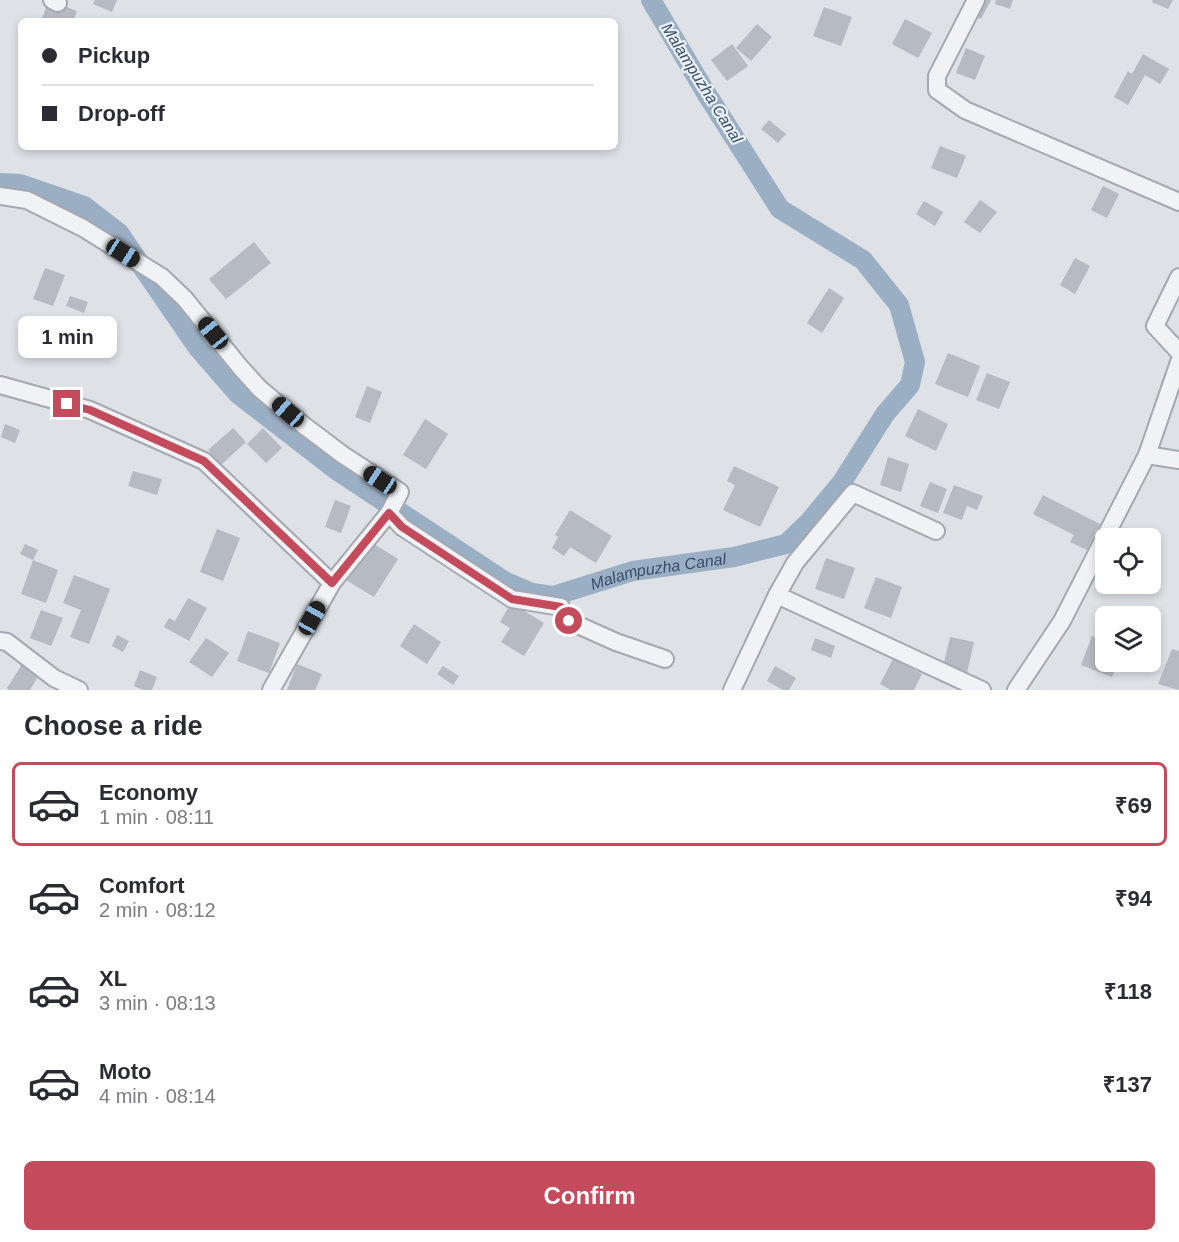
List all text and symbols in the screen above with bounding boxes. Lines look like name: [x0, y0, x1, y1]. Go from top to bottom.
water label: Malampuzha Canal: [658, 20, 746, 146]
text: Pickup: [78, 43, 150, 68]
text: Drop-off: [78, 101, 165, 126]
car: [103, 236, 143, 270]
car: [195, 313, 231, 353]
callout: 1 min: [17, 317, 116, 359]
text: 1 min: [41, 326, 94, 348]
route end: [53, 390, 80, 417]
car: [269, 393, 307, 431]
car: [360, 463, 400, 497]
map controls: [1095, 528, 1161, 672]
button: locate: [1095, 528, 1161, 594]
water label: Malampuzha Canal: [588, 550, 727, 592]
car: [295, 598, 329, 638]
button: layers: [1095, 606, 1161, 672]
route start: [555, 607, 582, 634]
text: Choose a ride: [24, 711, 203, 741]
icon: car: [27, 777, 81, 831]
text: Economy: [99, 780, 198, 805]
text: ₹69: [1115, 793, 1152, 818]
text: 1 min · 08:11: [99, 806, 214, 828]
icon: car: [27, 870, 81, 924]
text: Comfort: [99, 873, 185, 898]
text: ₹94: [1115, 886, 1152, 911]
text: 2 min · 08:12: [99, 899, 216, 921]
icon: car: [27, 963, 81, 1017]
text: XL: [99, 966, 127, 991]
text: ₹118: [1104, 979, 1152, 1004]
text: 3 min · 08:13: [99, 992, 216, 1014]
icon: car: [27, 1056, 81, 1110]
text: Moto: [99, 1059, 152, 1084]
text: ₹137: [1103, 1072, 1152, 1097]
text: 4 min · 08:14: [99, 1085, 216, 1107]
button: Confirm: [24, 1161, 1155, 1230]

